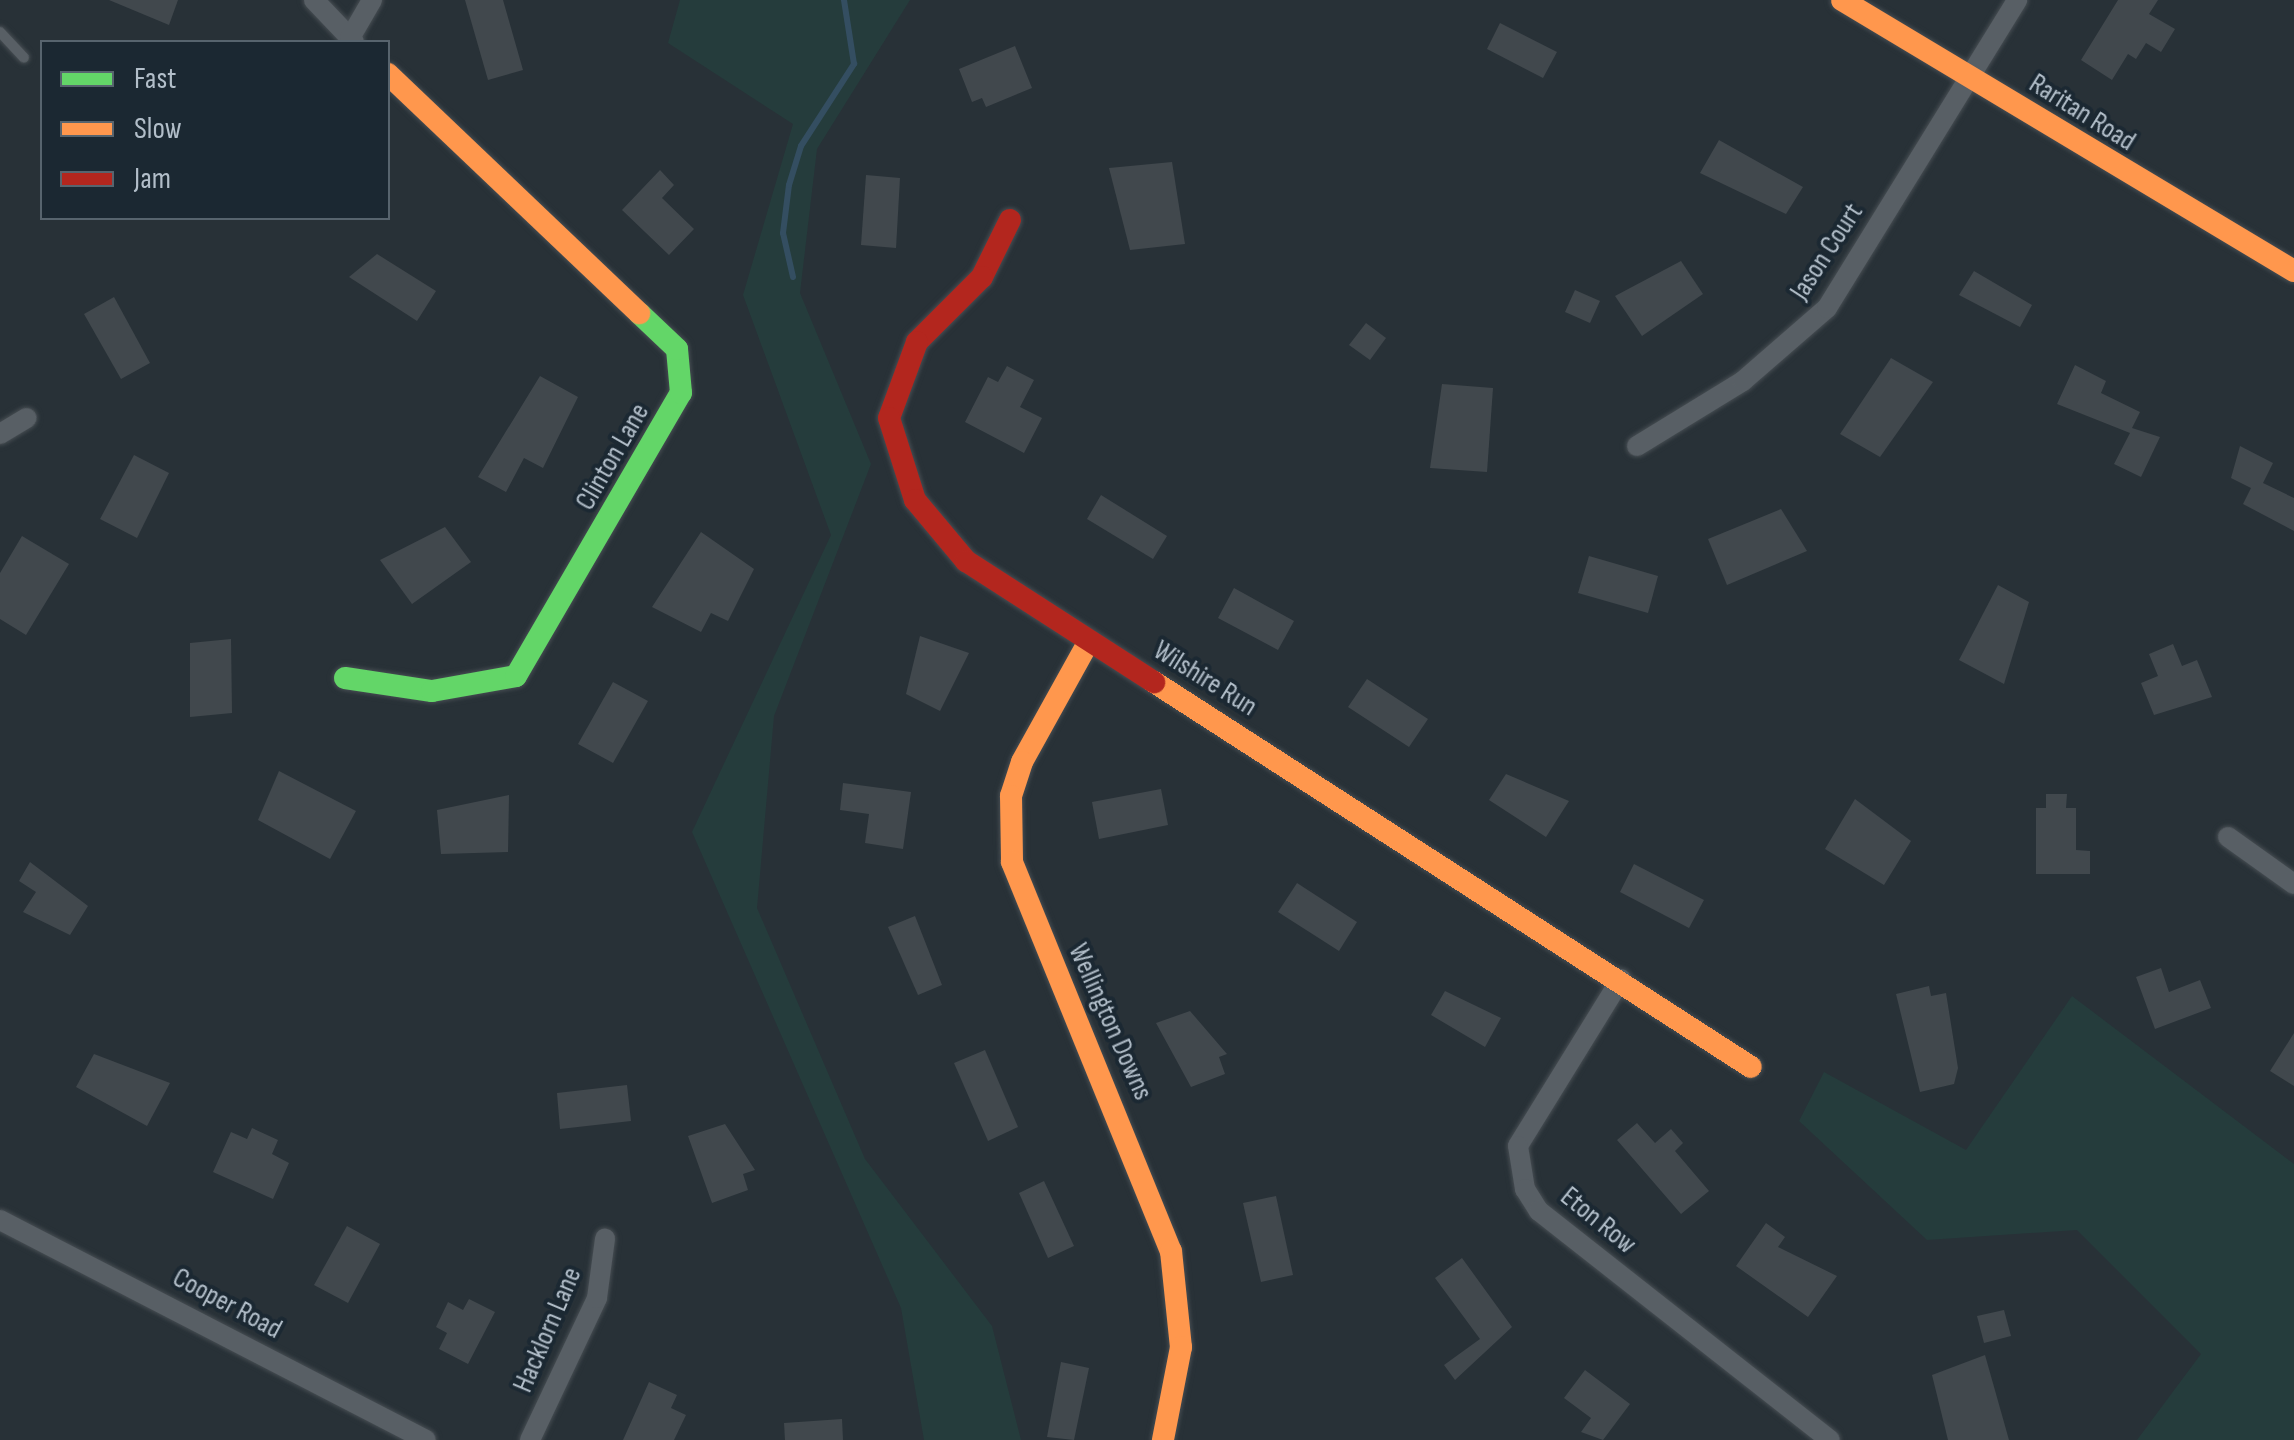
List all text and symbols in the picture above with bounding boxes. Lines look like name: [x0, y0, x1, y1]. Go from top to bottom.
legend: [40, 40, 390, 220]
text: Fast: [134, 61, 176, 97]
street label: Raritan Road: [2023, 67, 2141, 159]
text: Slow: [134, 111, 182, 147]
text: Jam: [134, 161, 171, 197]
street label: Jason Court: [1783, 197, 1871, 307]
street label: Clinton Lane: [569, 398, 657, 516]
street label: Wilshire Run: [1147, 634, 1263, 724]
street label: Wellington Downs: [1061, 939, 1159, 1105]
street label: Eton Row: [1553, 1180, 1643, 1262]
street label: Cooper Road: [167, 1261, 287, 1347]
street label: Hacklorn Lane: [507, 1262, 589, 1398]

